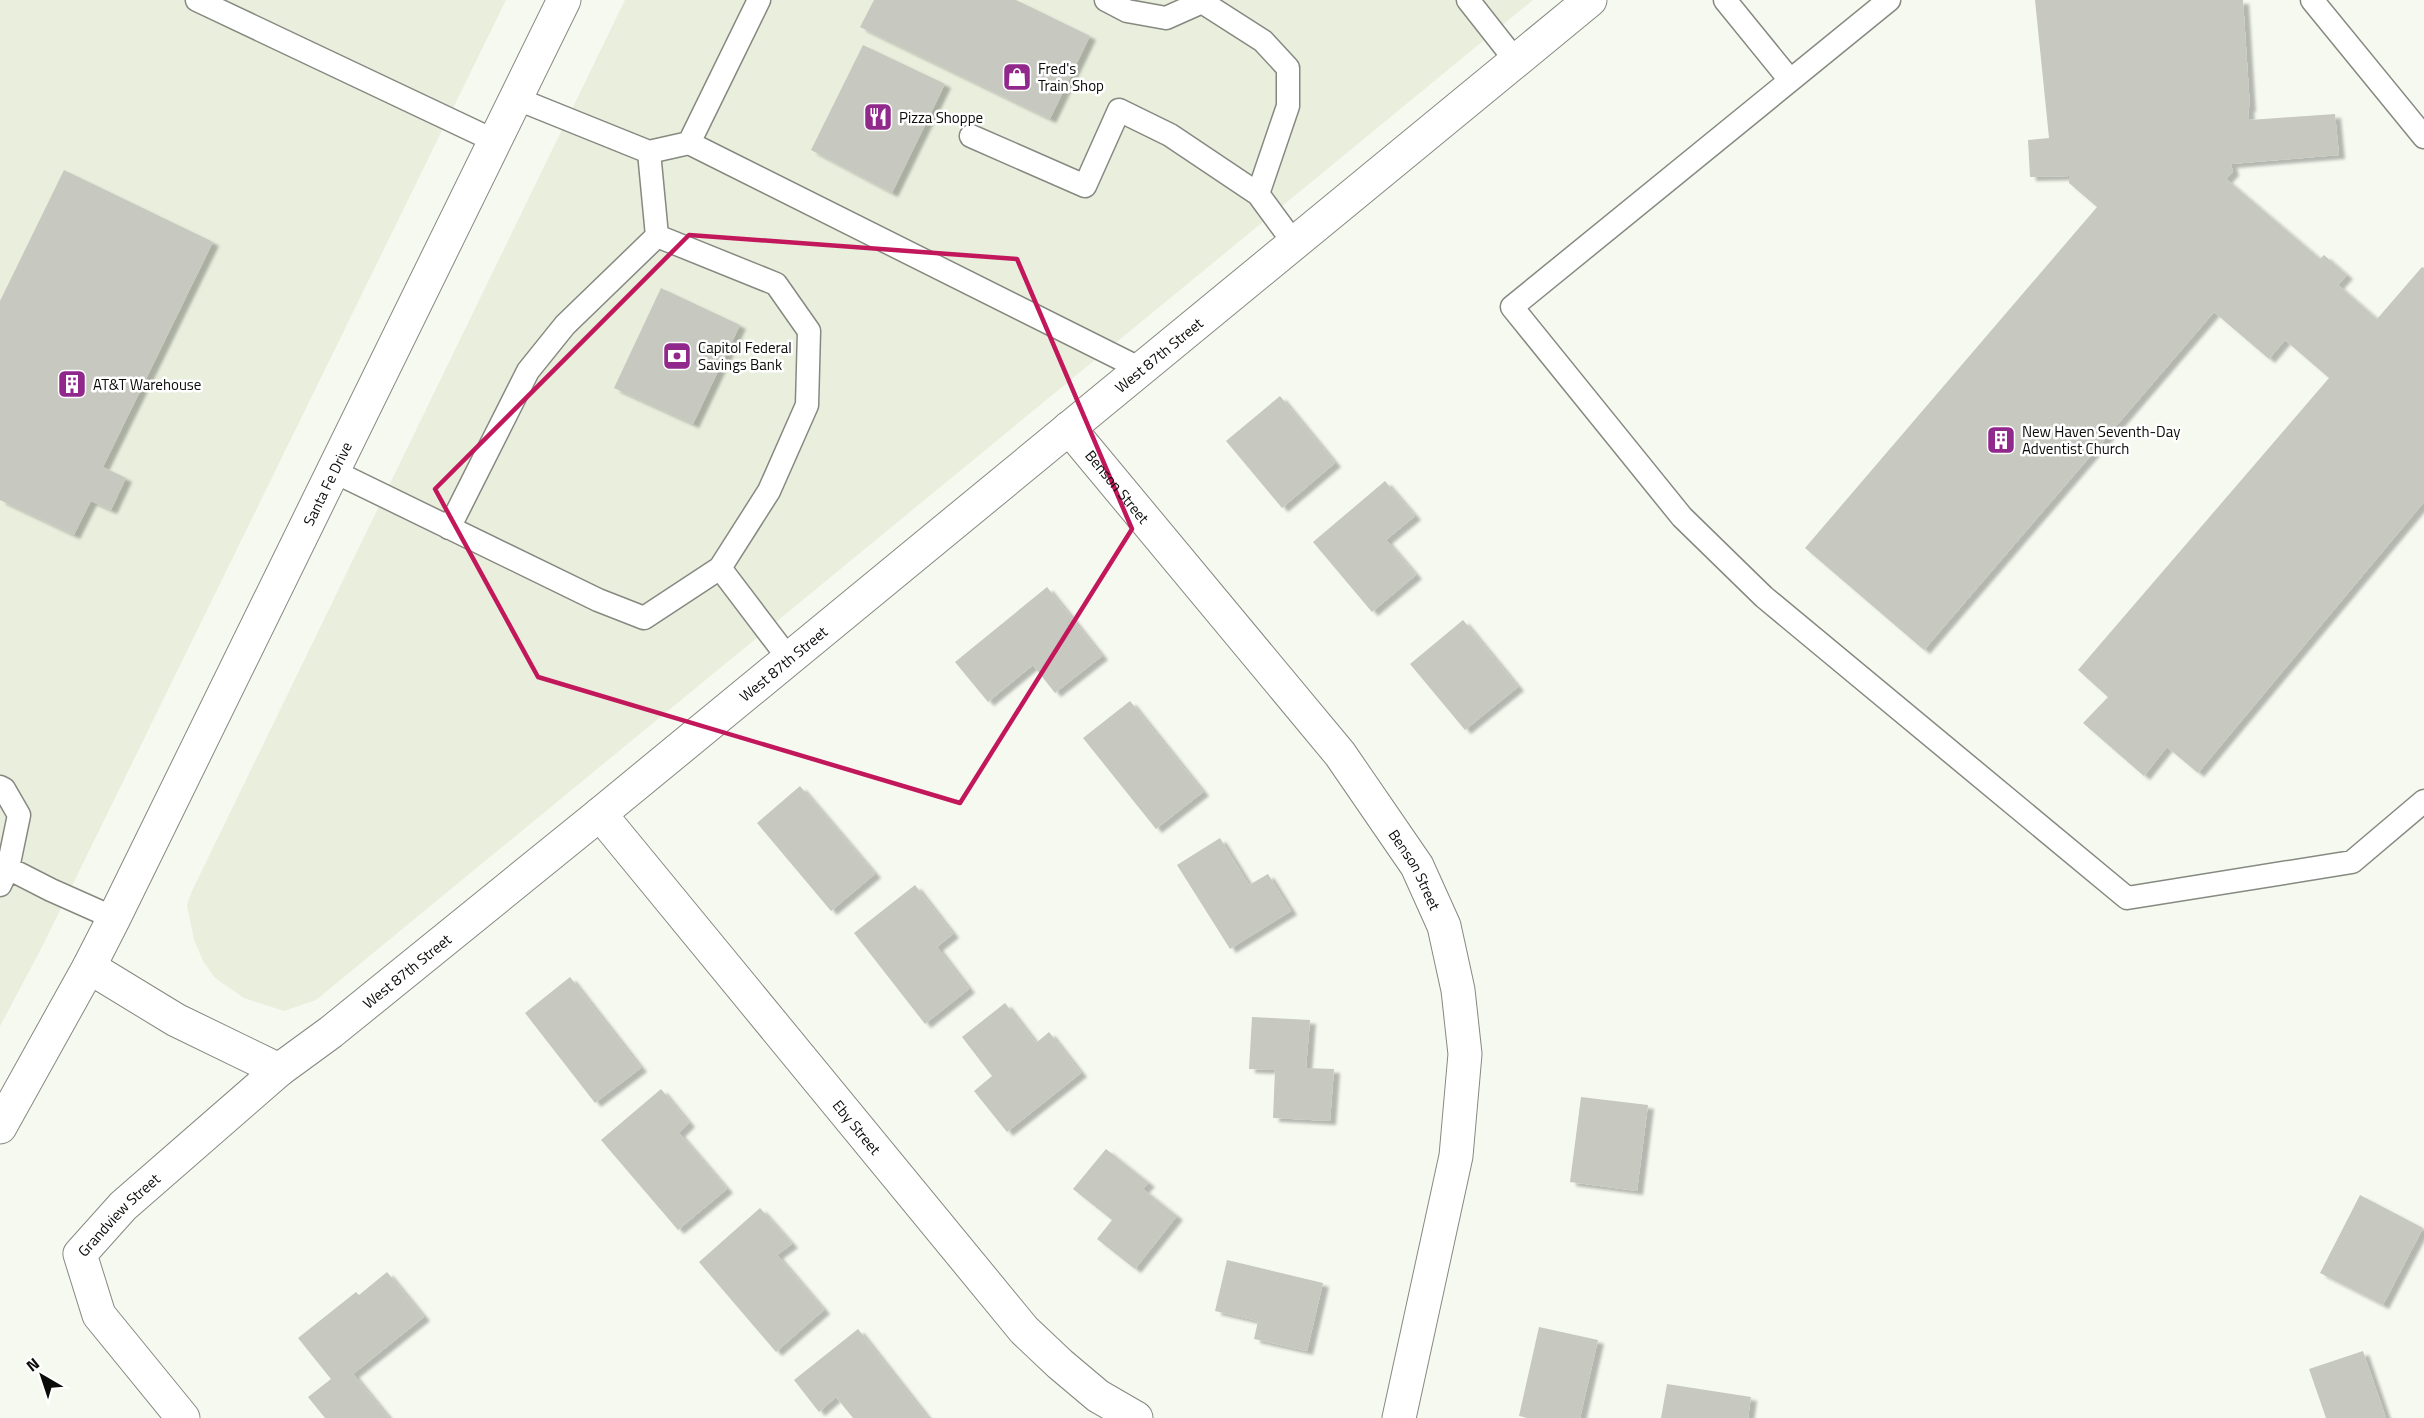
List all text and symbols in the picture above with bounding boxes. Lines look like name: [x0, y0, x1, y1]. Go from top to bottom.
place label: Fred's Train Shop: [1038, 57, 1104, 97]
shop icon: Fred's Train Shop: [1001, 61, 1033, 93]
restaurant icon: Pizza Shoppe: [862, 101, 894, 133]
place label: Pizza Shoppe: [899, 106, 983, 129]
street label: West 87th Street: [1109, 311, 1208, 398]
place label: Capitol Federal Savings Bank: [698, 336, 792, 376]
bank icon: Capitol Federal Savings Bank: [661, 340, 693, 372]
building icon: AT&T Warehouse: [56, 368, 88, 400]
place label: AT&T Warehouse: [93, 373, 201, 396]
place label: New Haven Seventh-Day Adventist Church: [2022, 420, 2180, 460]
building icon: New Haven Seventh-Day Adventist Church: [1985, 424, 2017, 456]
street label: Santa Fe Drive: [297, 438, 357, 529]
street label: Benson Street: [1080, 445, 1156, 529]
street label: West 87th Street: [734, 620, 833, 707]
street label: Benson Street: [1383, 824, 1447, 914]
street label: West 87th Street: [357, 927, 456, 1014]
street label: Eby Street: [828, 1094, 887, 1160]
street label: Grandview Street: [72, 1167, 165, 1261]
north arrow: [12, 1346, 72, 1406]
text: N: [21, 1352, 44, 1377]

